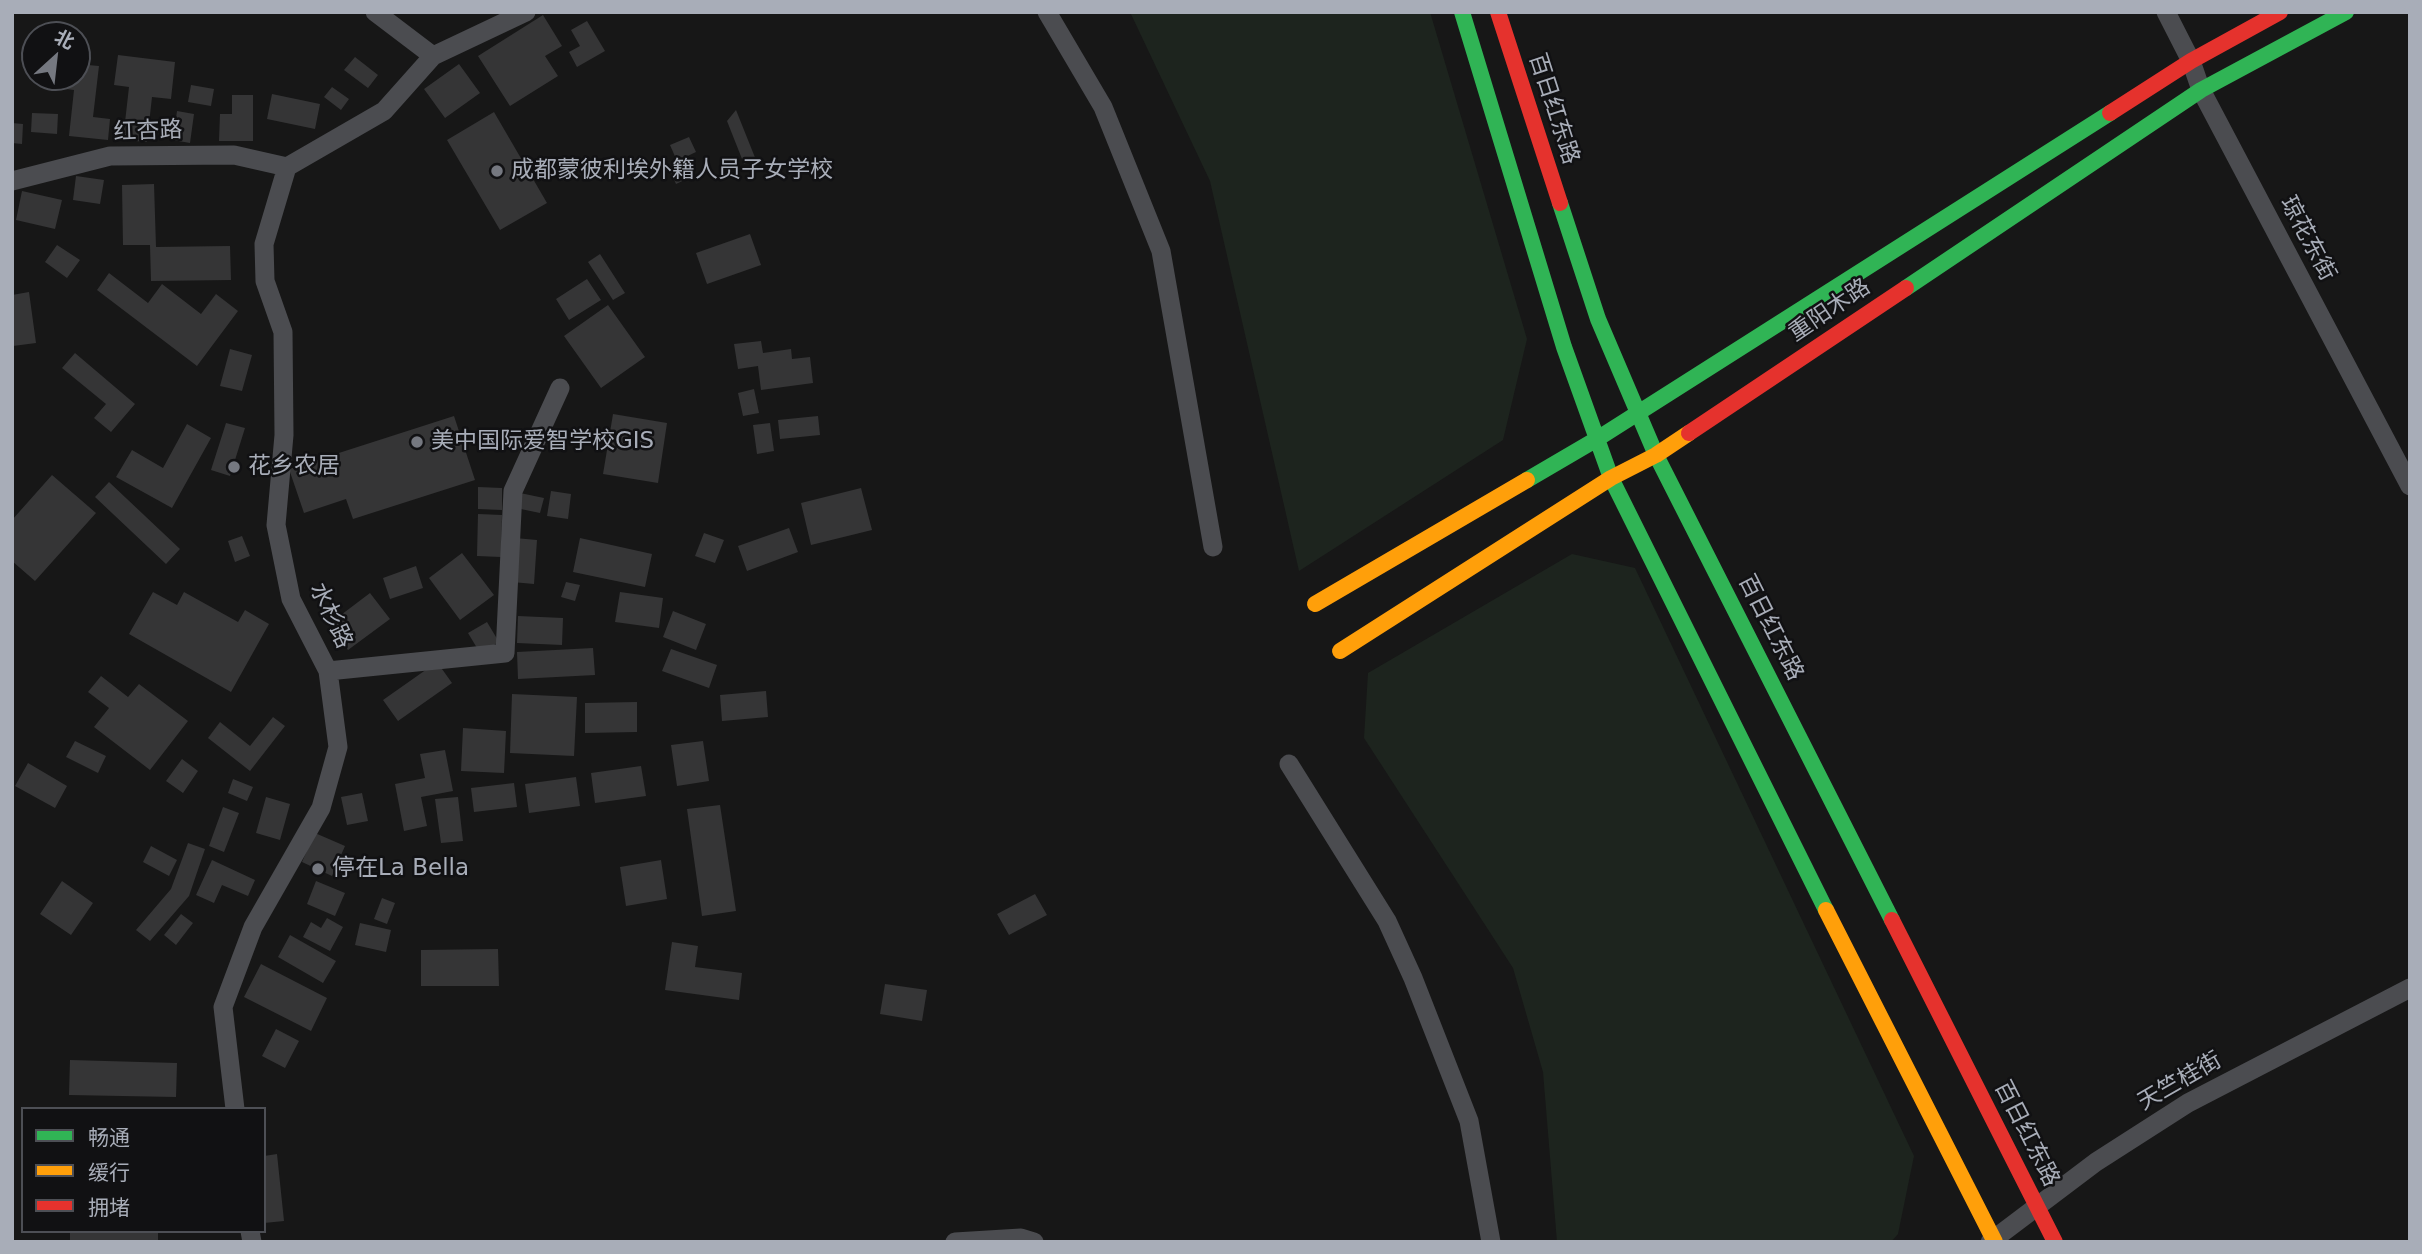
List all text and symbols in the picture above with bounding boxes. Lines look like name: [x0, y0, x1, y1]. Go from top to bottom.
north arrow: [21, 21, 91, 91]
text: 北: [51, 25, 78, 53]
street label: 百日红东路: [1522, 50, 1584, 168]
street label: 红杏路: [113, 117, 183, 147]
place label: 成都蒙彼利埃外籍人员子女学校: [511, 157, 833, 185]
marker: 成都蒙彼利埃外籍人员子女学校: [489, 163, 505, 179]
street label: 琼花东街: [2273, 192, 2341, 286]
street label: 重阳木路: [1784, 274, 1876, 348]
place label: 美中国际爱智学校GIS: [431, 428, 654, 456]
marker: 美中国际爱智学校GIS: [409, 434, 425, 450]
place label: 花乡农居: [248, 453, 340, 481]
marker: 花乡农居: [226, 459, 242, 475]
street label: 百日红东路: [1732, 571, 1808, 685]
street label: 水杉路: [303, 579, 357, 653]
place label: 停在La Bella: [332, 855, 469, 883]
marker: 停在La Bella: [310, 861, 326, 877]
street label: 天竺桂街: [2133, 1047, 2227, 1117]
street label: 百日红东路: [1988, 1077, 2064, 1191]
legend: [21, 1107, 266, 1233]
text: 畅通: [88, 1126, 130, 1150]
text: 缓行: [88, 1161, 130, 1185]
text: 拥堵: [88, 1196, 130, 1220]

